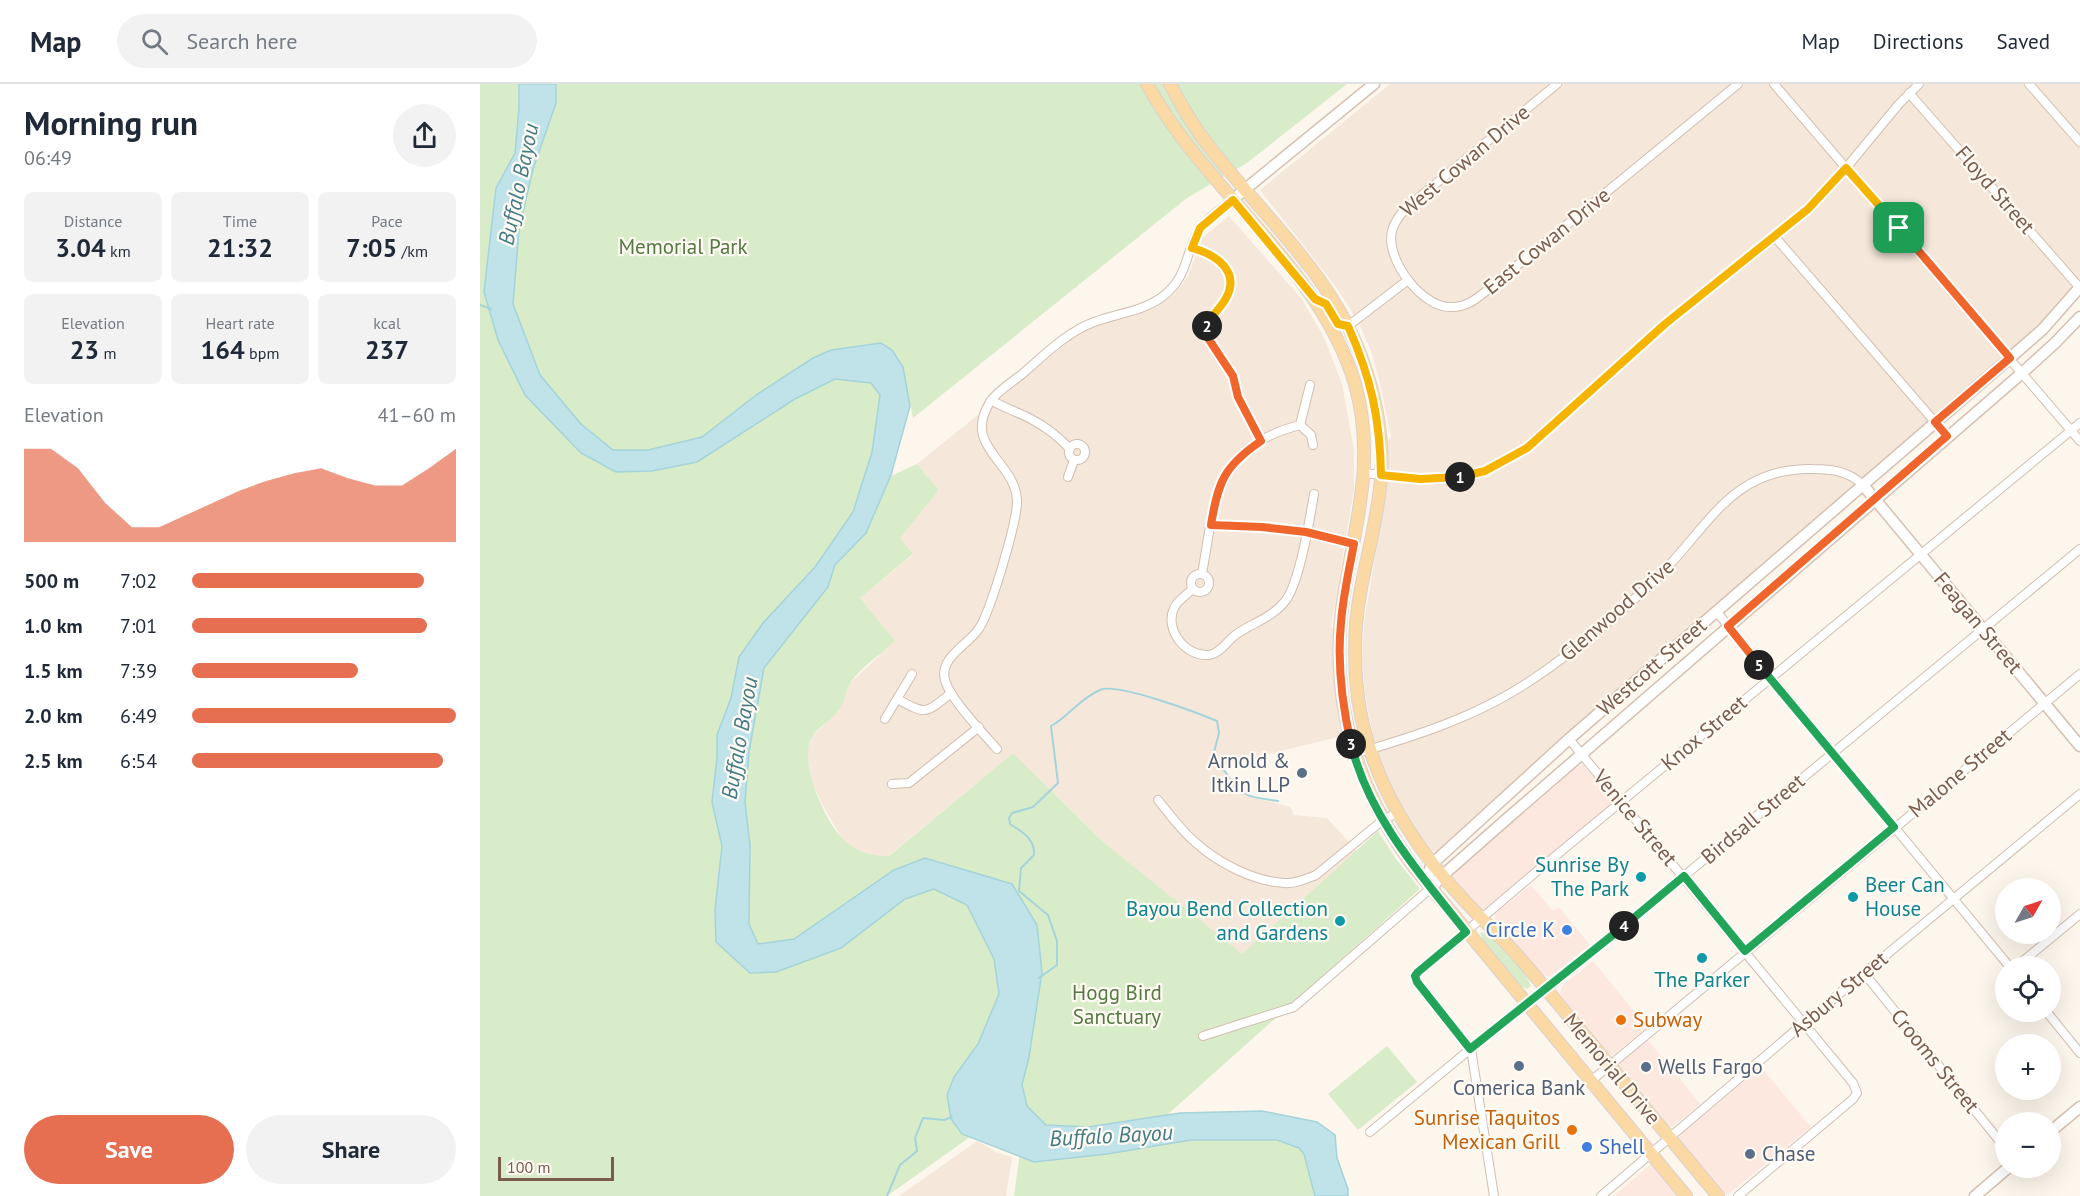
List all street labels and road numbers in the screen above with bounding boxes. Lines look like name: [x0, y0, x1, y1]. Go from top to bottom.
street label: West Cowan Drive: [1394, 99, 1535, 223]
street label: Floyd Street: [1950, 140, 2041, 239]
street label: East Cowan Drive: [1478, 181, 1616, 300]
street label: Glenwood Drive: [1554, 553, 1679, 667]
street label: Feagan Street: [1928, 566, 2029, 679]
street label: Westcott Street: [1591, 612, 1712, 722]
street label: Knox Street: [1655, 689, 1752, 776]
street label: Malone Street: [1903, 722, 2017, 823]
street label: Venice Street: [1587, 763, 1683, 871]
street label: Birdsall Street: [1695, 767, 1810, 870]
street label: Asbury Street: [1784, 945, 1893, 1042]
street label: Crooms Street: [1885, 1003, 1986, 1118]
street label: Memorial Drive: [1558, 1007, 1667, 1130]

